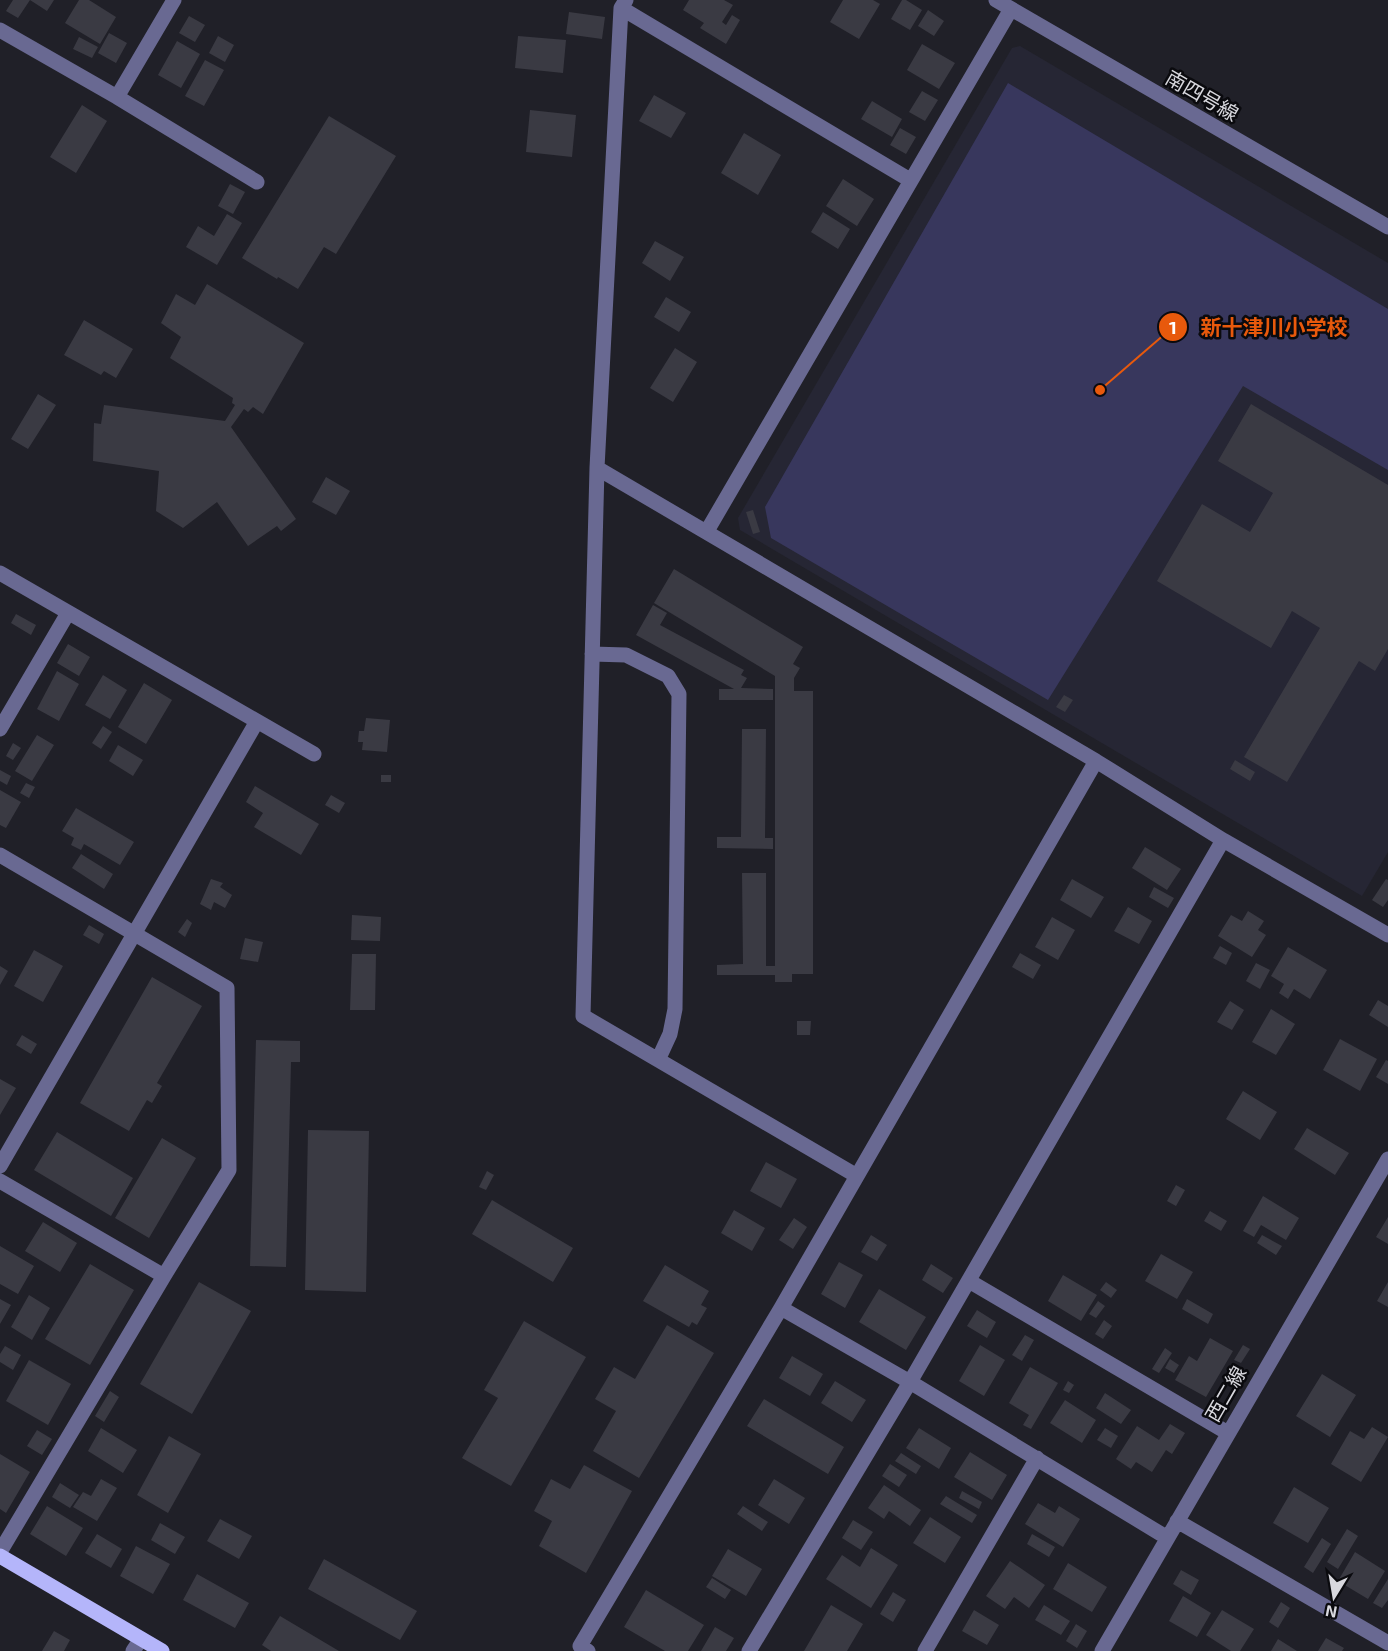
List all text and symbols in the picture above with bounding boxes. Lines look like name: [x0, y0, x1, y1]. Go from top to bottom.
street label: 南四号線: [1162, 65, 1243, 126]
callout: 新十津川小学校: [1158, 308, 1359, 347]
text: 新十津川小学校: [1201, 314, 1348, 339]
text: 1: [1169, 316, 1177, 338]
street label: 西二線: [1200, 1362, 1251, 1425]
north arrow: [1304, 1567, 1364, 1627]
text: N: [1324, 1602, 1339, 1623]

